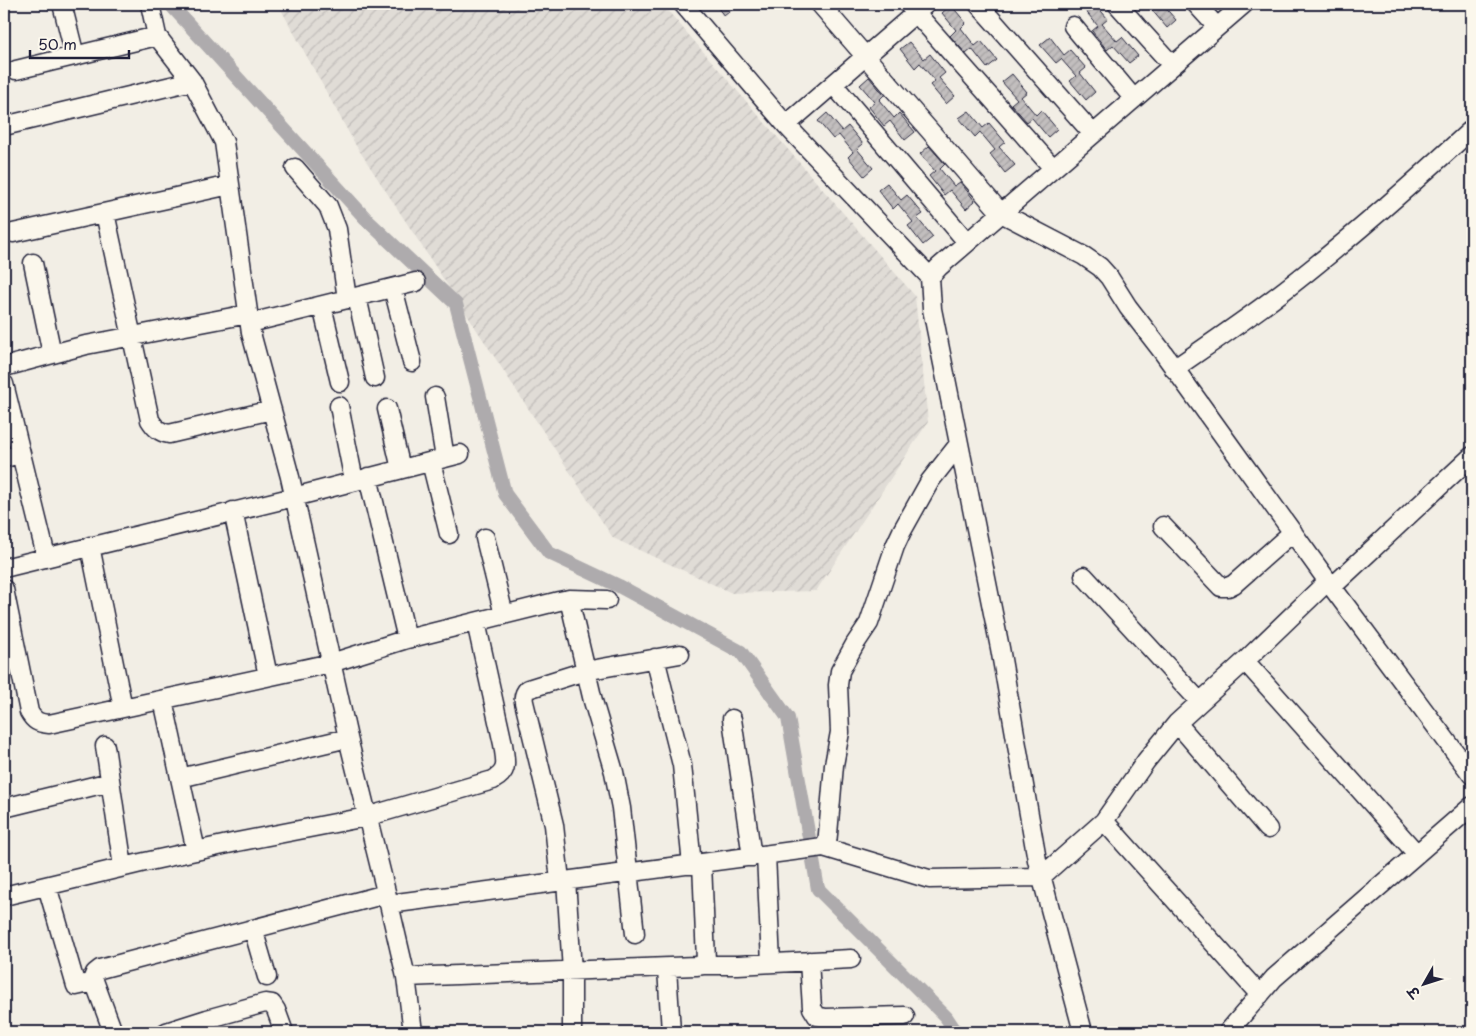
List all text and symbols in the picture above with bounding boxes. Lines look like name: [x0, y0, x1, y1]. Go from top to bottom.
scale bar: [30, 28, 129, 60]
text: 50 m: [38, 32, 77, 55]
north arrow: [1398, 958, 1448, 1008]
text: उ: [1401, 981, 1426, 1004]

